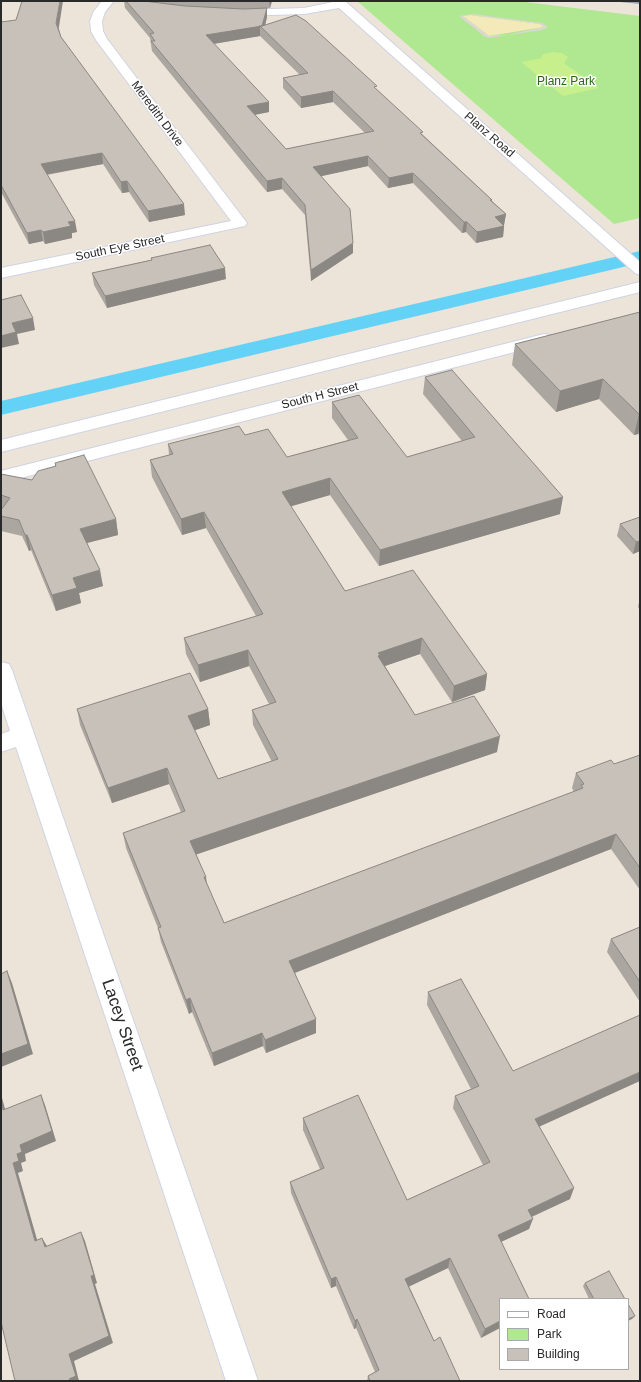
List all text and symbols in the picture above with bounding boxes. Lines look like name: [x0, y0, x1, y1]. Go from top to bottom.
park label: Planz Park: [537, 75, 595, 89]
street label: Meredith Drive: [128, 79, 186, 149]
street label: Planz Road: [461, 109, 517, 161]
street label: South Eye Street: [74, 232, 166, 264]
street label: South H Street: [280, 379, 360, 413]
street label: Lacey Street: [97, 977, 147, 1073]
legend: [499, 1298, 629, 1370]
text: Road: [537, 1307, 566, 1321]
text: Park: [537, 1327, 562, 1341]
text: Building: [537, 1347, 580, 1361]

